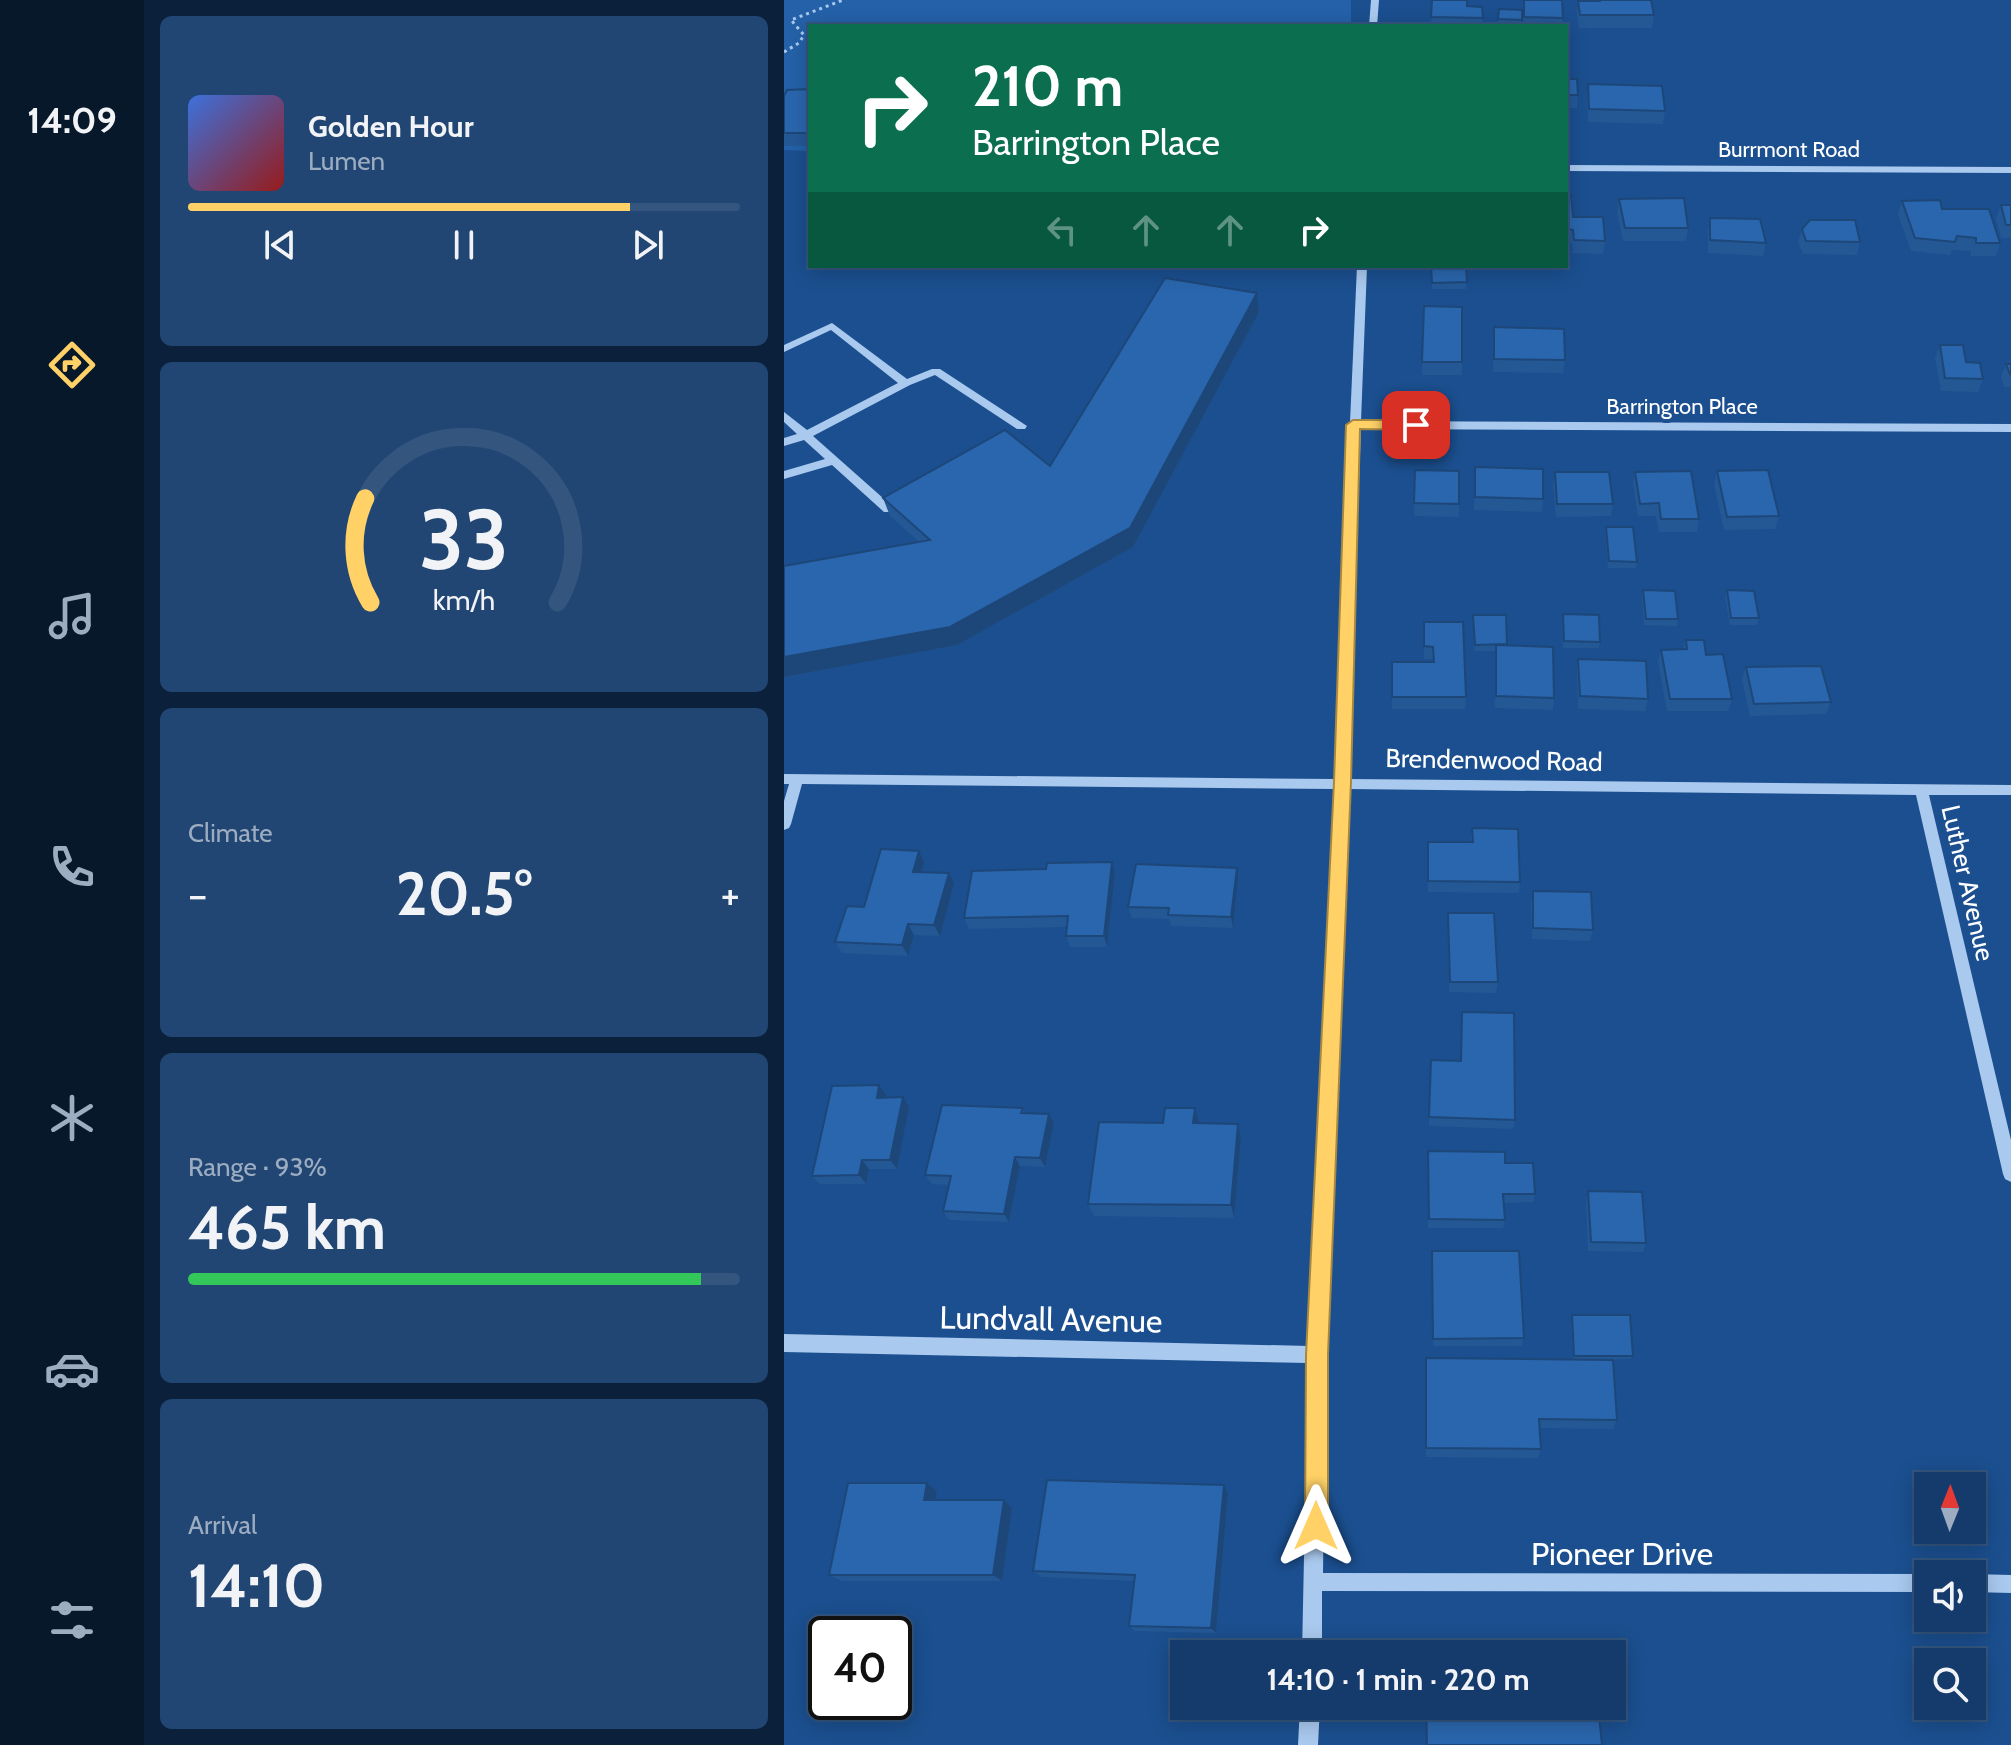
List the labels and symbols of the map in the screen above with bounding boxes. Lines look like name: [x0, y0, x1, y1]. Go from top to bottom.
street label: Burrmont Road: [1718, 136, 1860, 163]
pin: [1382, 391, 1450, 459]
street label: Barrington Place: [1606, 393, 1758, 420]
street label: Brendenwood Road: [1385, 742, 1603, 778]
street label: Luther Avenue: [1935, 802, 2001, 964]
street label: Lundvall Avenue: [939, 1298, 1163, 1340]
north arrow: [1914, 1472, 1986, 1544]
position arrow: [1274, 1484, 1358, 1568]
street label: Pioneer Drive: [1531, 1534, 1713, 1573]
speed limit sign: 40: [808, 1616, 912, 1720]

